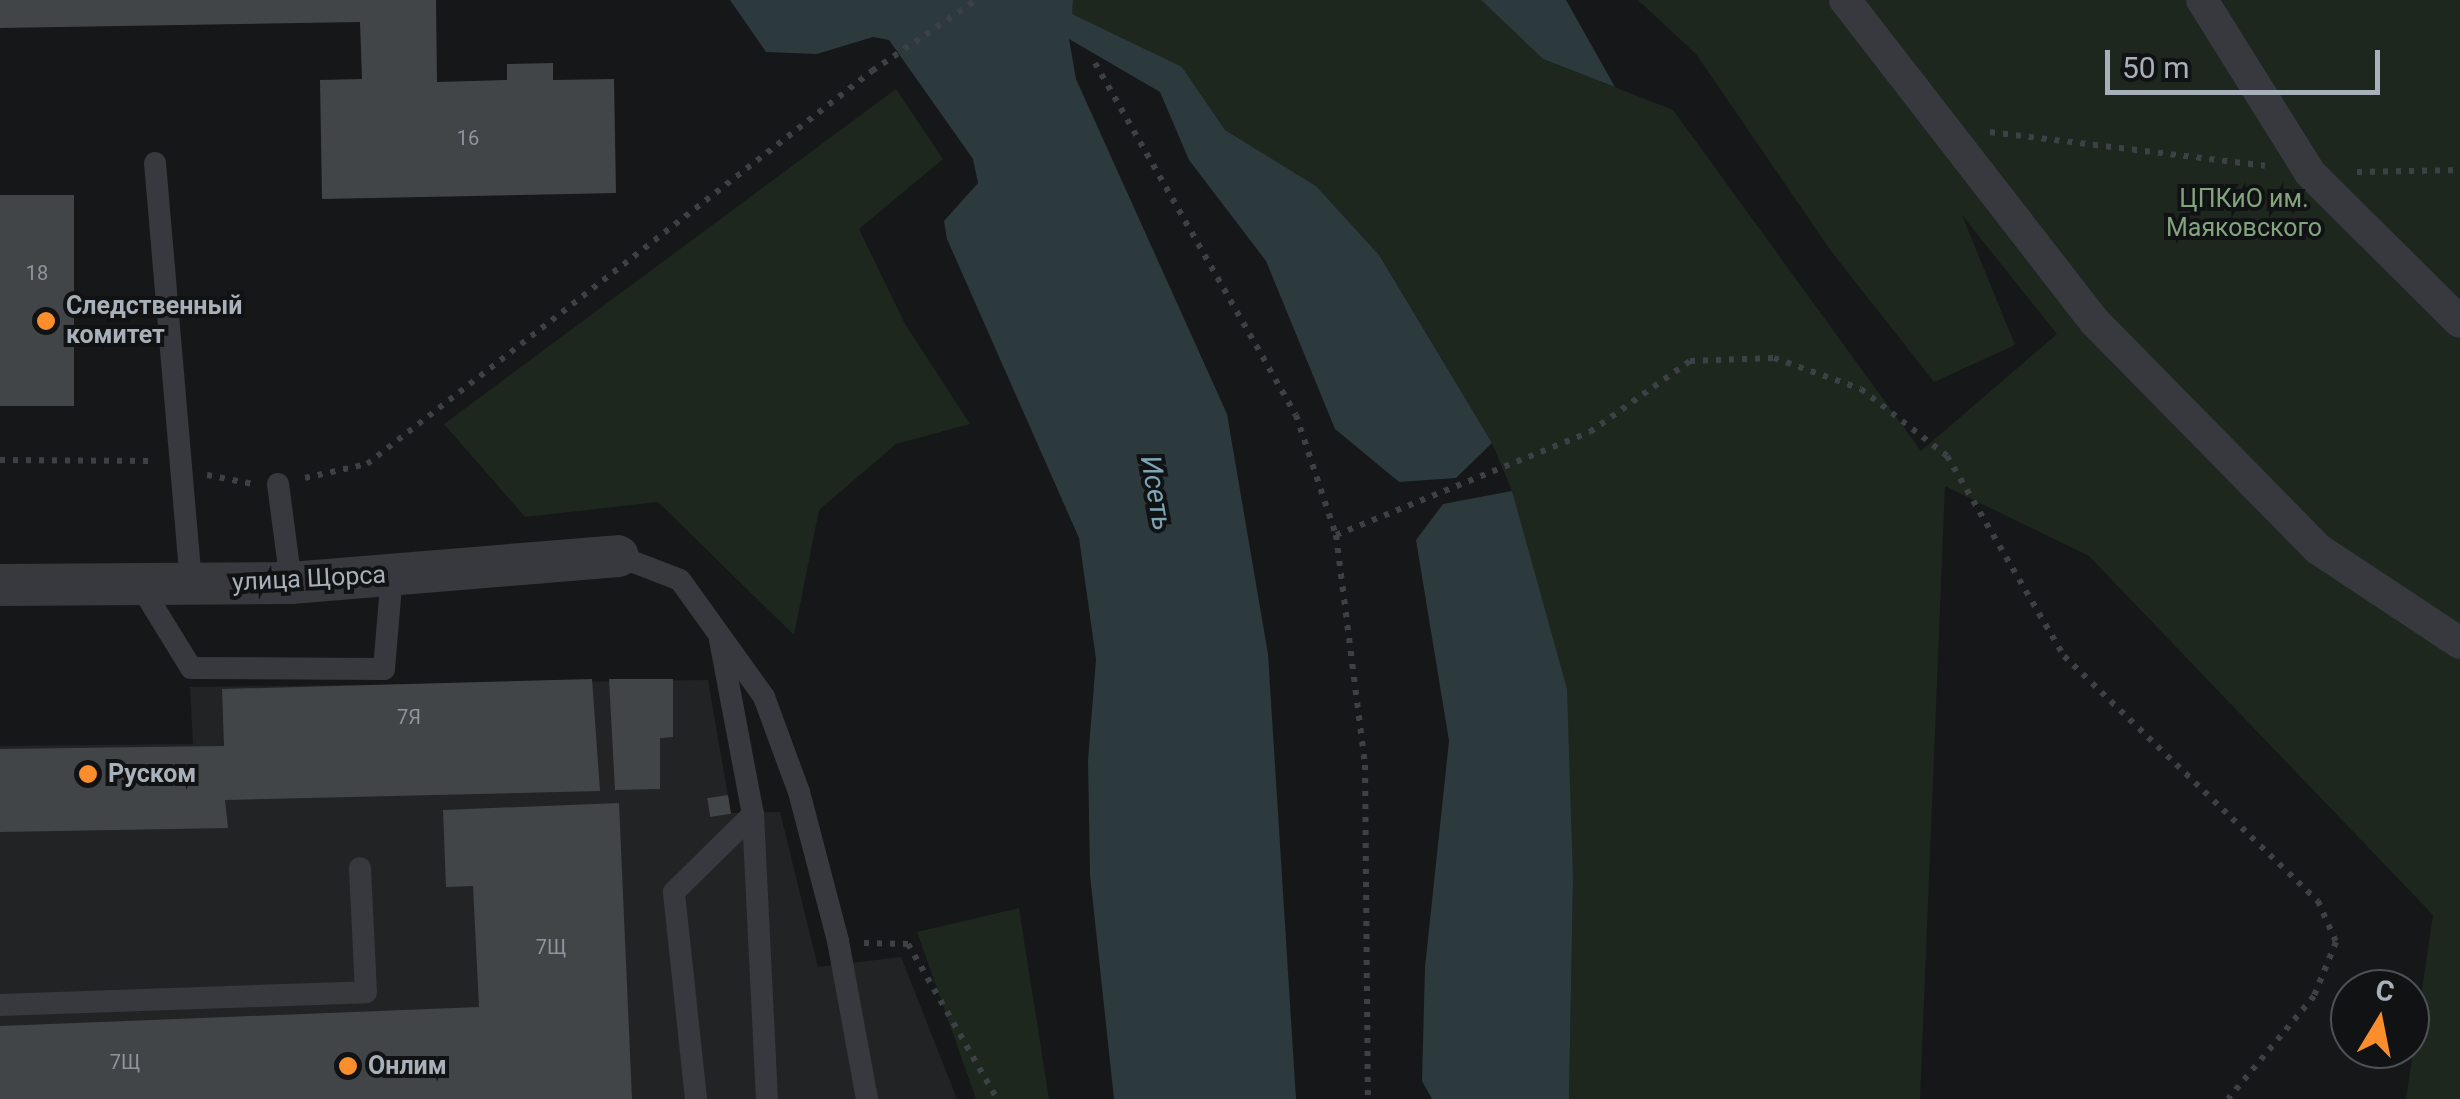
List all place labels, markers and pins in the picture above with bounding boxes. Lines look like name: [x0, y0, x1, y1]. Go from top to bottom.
place label: Следственный комитет: [66, 292, 242, 351]
marker: Следственный комитет: [35, 310, 57, 332]
place label: Руском: [108, 759, 196, 789]
marker: Руском: [77, 763, 99, 785]
place label: Онлим: [368, 1051, 447, 1081]
marker: Онлим: [337, 1055, 359, 1077]

